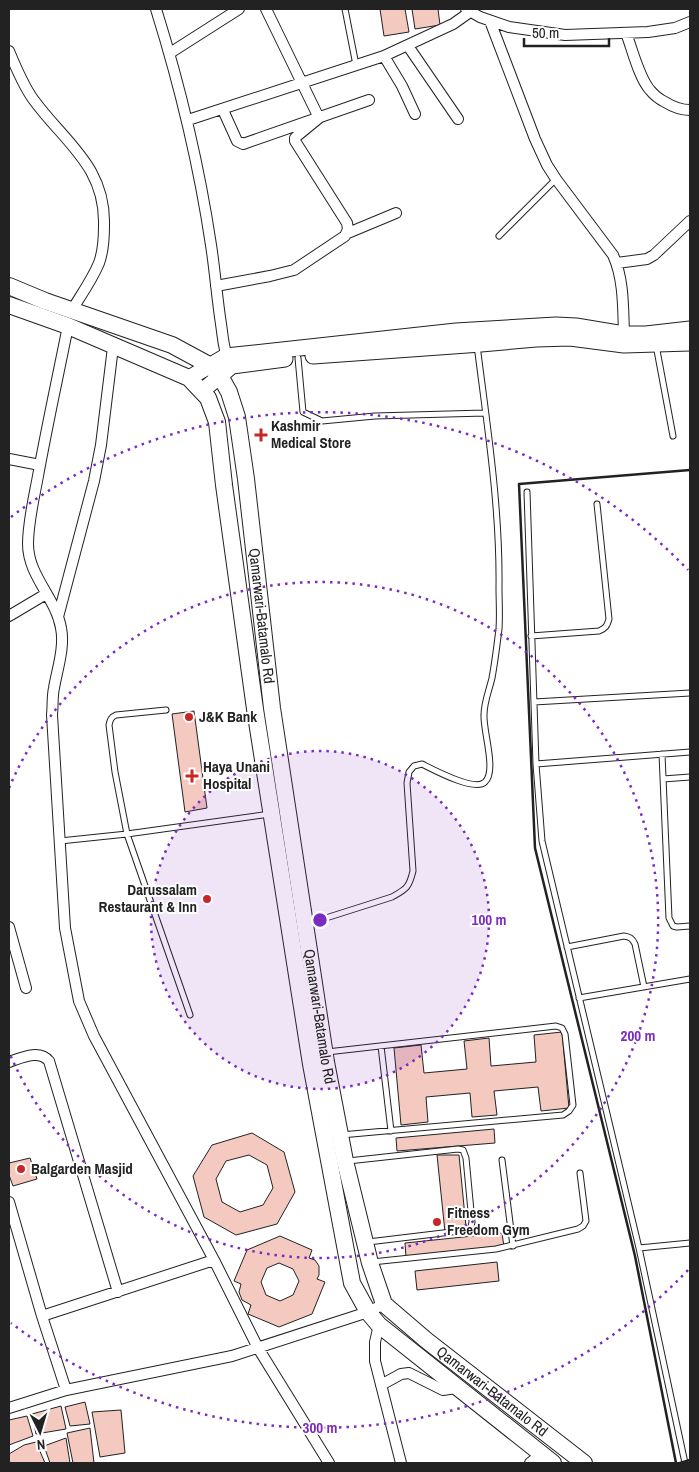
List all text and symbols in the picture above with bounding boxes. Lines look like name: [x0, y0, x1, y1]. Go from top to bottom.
scale bar: [524, 15, 609, 47]
text: 50 m: [532, 22, 559, 43]
place label: Kashmir Medical Store: [271, 415, 351, 453]
marker: Kashmir Medical Store: [255, 429, 267, 441]
street label: Qamarwari-Batamalo Rd: [244, 547, 280, 685]
place label: J&K Bank: [199, 706, 257, 727]
marker: J&K Bank: [183, 711, 195, 723]
place label: Haya Unani Hospital: [203, 756, 270, 794]
marker: Haya Unani Hospital: [185, 769, 199, 783]
place label: Darussalam Restaurant & Inn: [99, 879, 197, 917]
marker: Darussalam Restaurant & Inn: [201, 893, 213, 905]
text: 100 m: [472, 909, 506, 930]
centre of rings: [311, 911, 329, 929]
street label: Qamarwari-Batamalo Rd: [299, 948, 341, 1086]
text: 200 m: [621, 1025, 655, 1046]
place label: Balgarden Masjid: [31, 1158, 133, 1179]
marker: Balgarden Masjid: [15, 1163, 27, 1175]
place label: Fitness Freedom Gym: [447, 1202, 530, 1240]
marker: Fitness Freedom Gym: [431, 1216, 443, 1228]
street label: Qamarwari-Batamalo Rd: [432, 1341, 553, 1441]
north arrow: [15, 1407, 65, 1457]
text: 300 m: [303, 1417, 337, 1438]
text: N: [36, 1436, 46, 1454]

